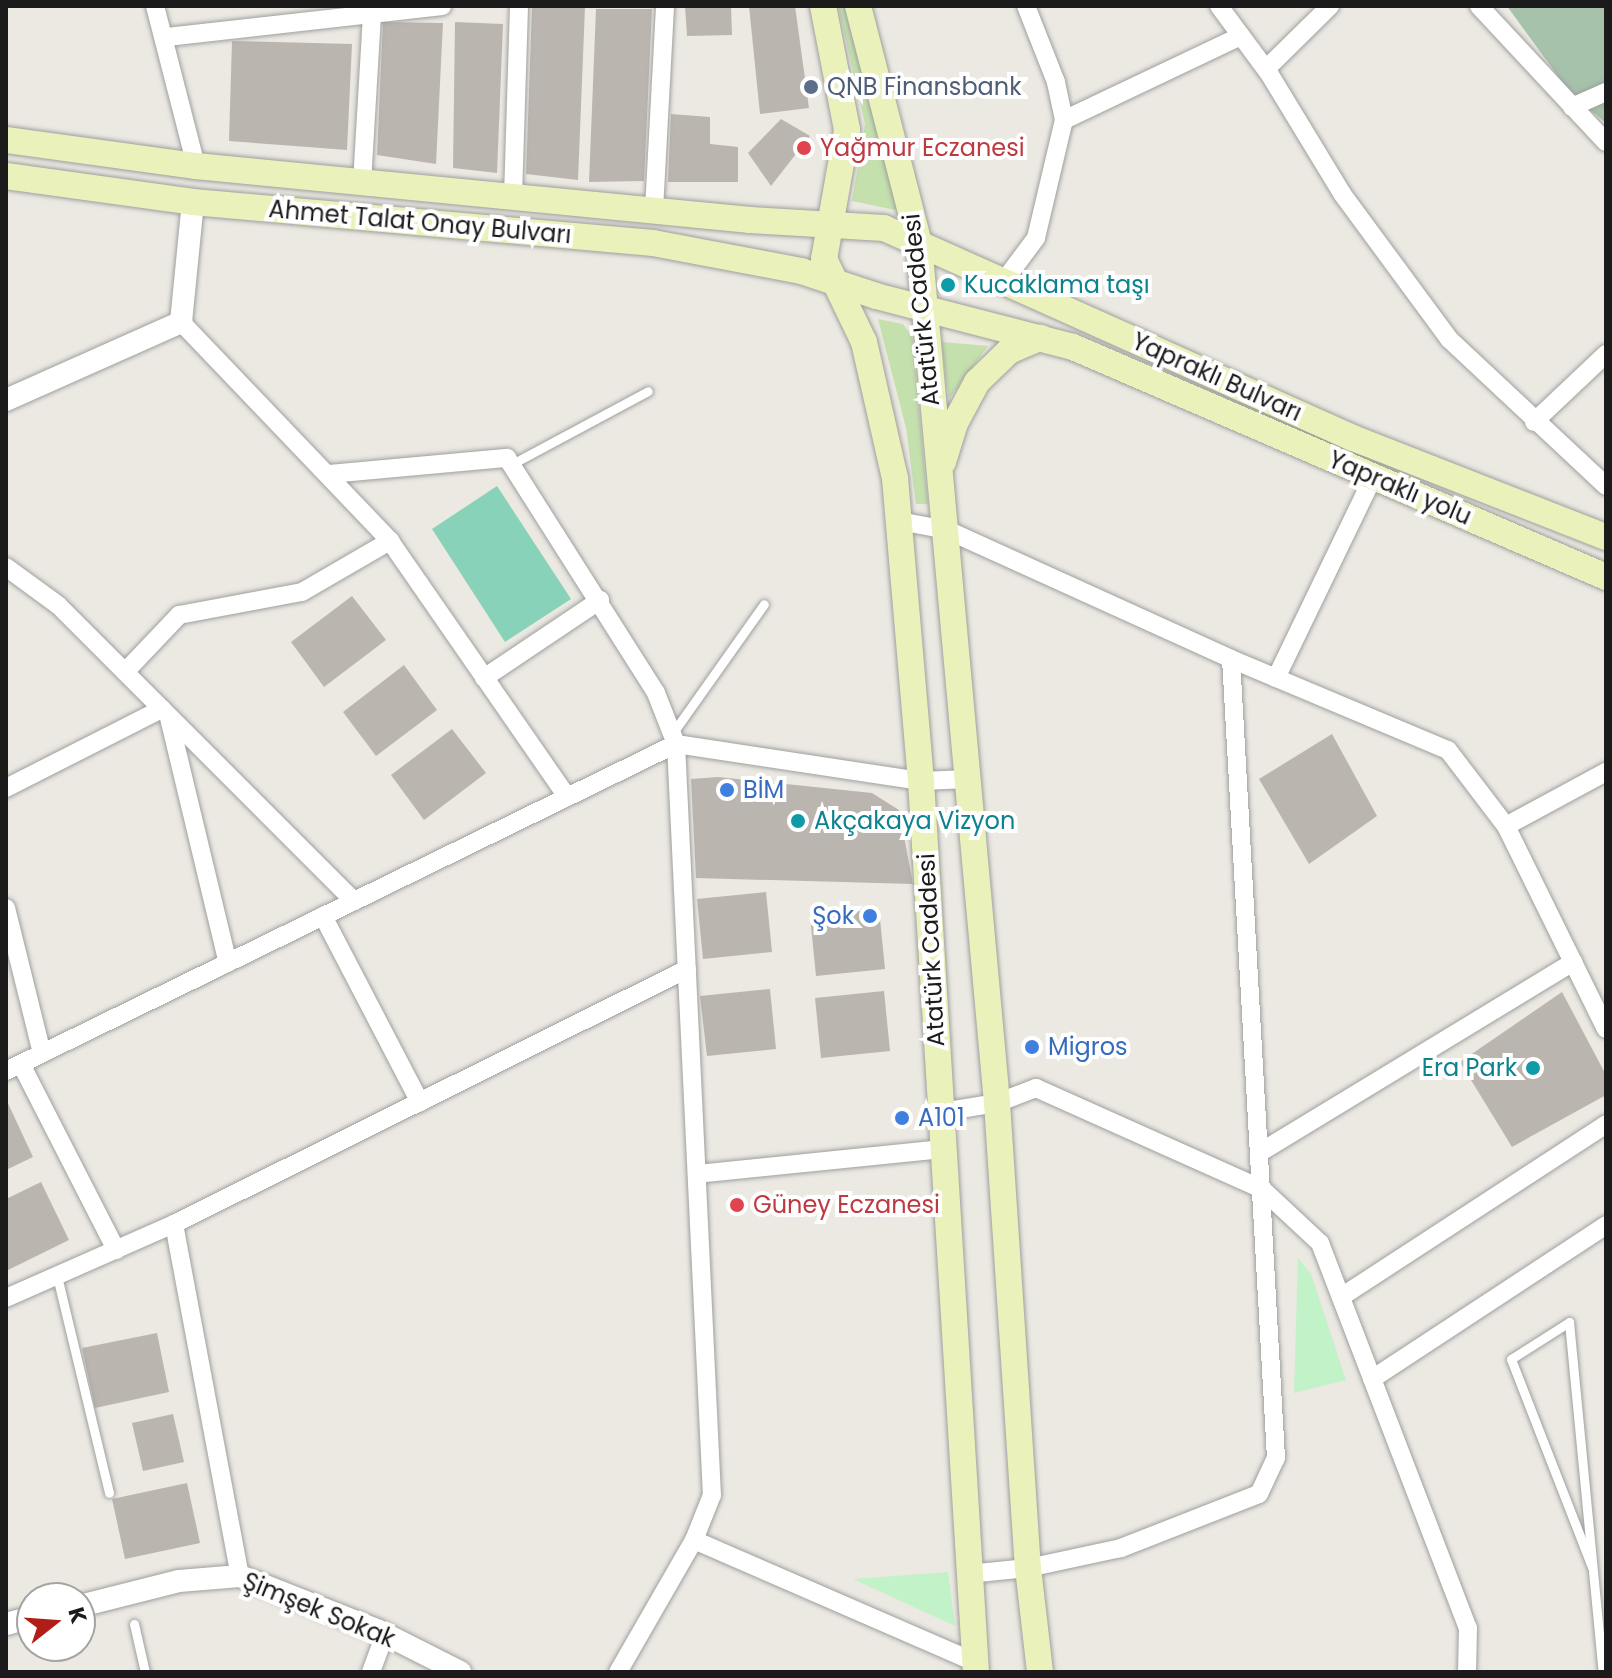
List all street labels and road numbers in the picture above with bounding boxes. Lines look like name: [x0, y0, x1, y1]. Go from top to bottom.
street label: Ahmet Talat Onay Bulvarı: [267, 194, 573, 250]
street label: Atatürk Caddesi: [897, 212, 945, 408]
street label: Yapraklı Bulvarı: [1128, 327, 1306, 427]
street label: Yapraklı yolu: [1324, 445, 1476, 531]
street label: Atatürk Caddesi: [912, 853, 950, 1047]
street label: Şimşek Sokak: [239, 1566, 399, 1654]

